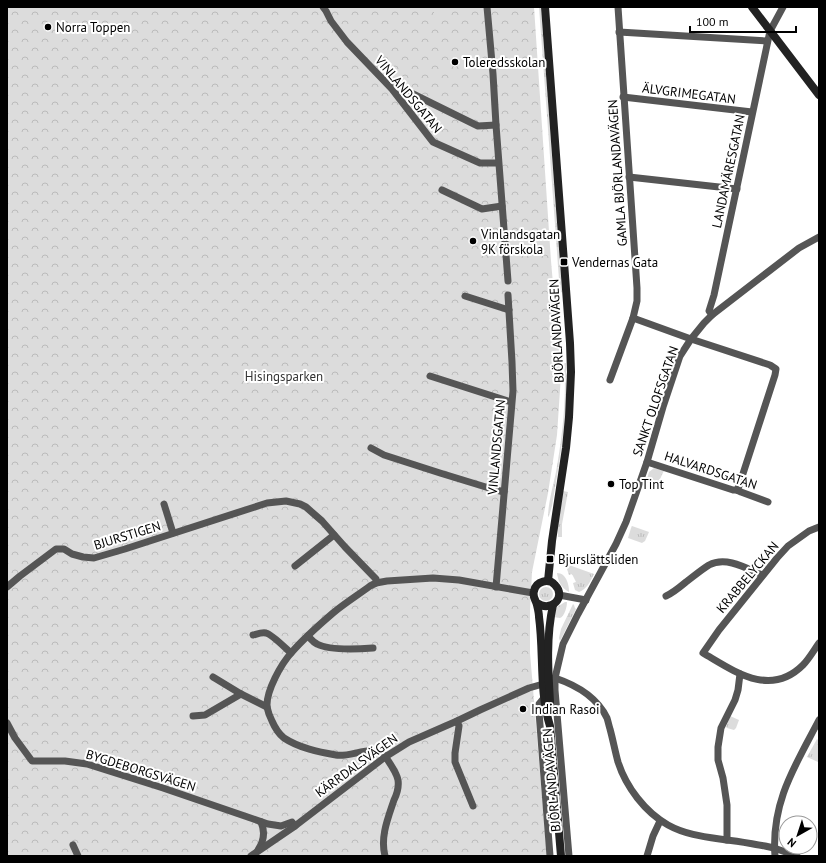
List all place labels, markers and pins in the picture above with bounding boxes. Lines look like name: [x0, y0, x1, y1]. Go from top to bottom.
place label: Norra Toppen: [56, 19, 130, 36]
marker: Norra Toppen: [43, 22, 53, 32]
place label: Toleredsskolan: [463, 54, 545, 71]
marker: Toleredsskolan: [450, 57, 460, 67]
place label: Vinlandsgatan 9K förskola: [480, 226, 560, 258]
marker: Vinlandsgatan 9K förskola: [468, 236, 478, 246]
place label: Vendernas Gata: [571, 254, 658, 271]
marker: Vendernas Gata: [559, 257, 569, 267]
place label: Top Tint: [619, 476, 664, 493]
marker: Top Tint: [606, 479, 616, 489]
place label: Bjurslättsliden: [558, 551, 638, 568]
marker: Bjurslättsliden: [545, 554, 555, 564]
place label: Indian Rasoi: [531, 701, 599, 718]
marker: Indian Rasoi: [518, 704, 528, 714]

